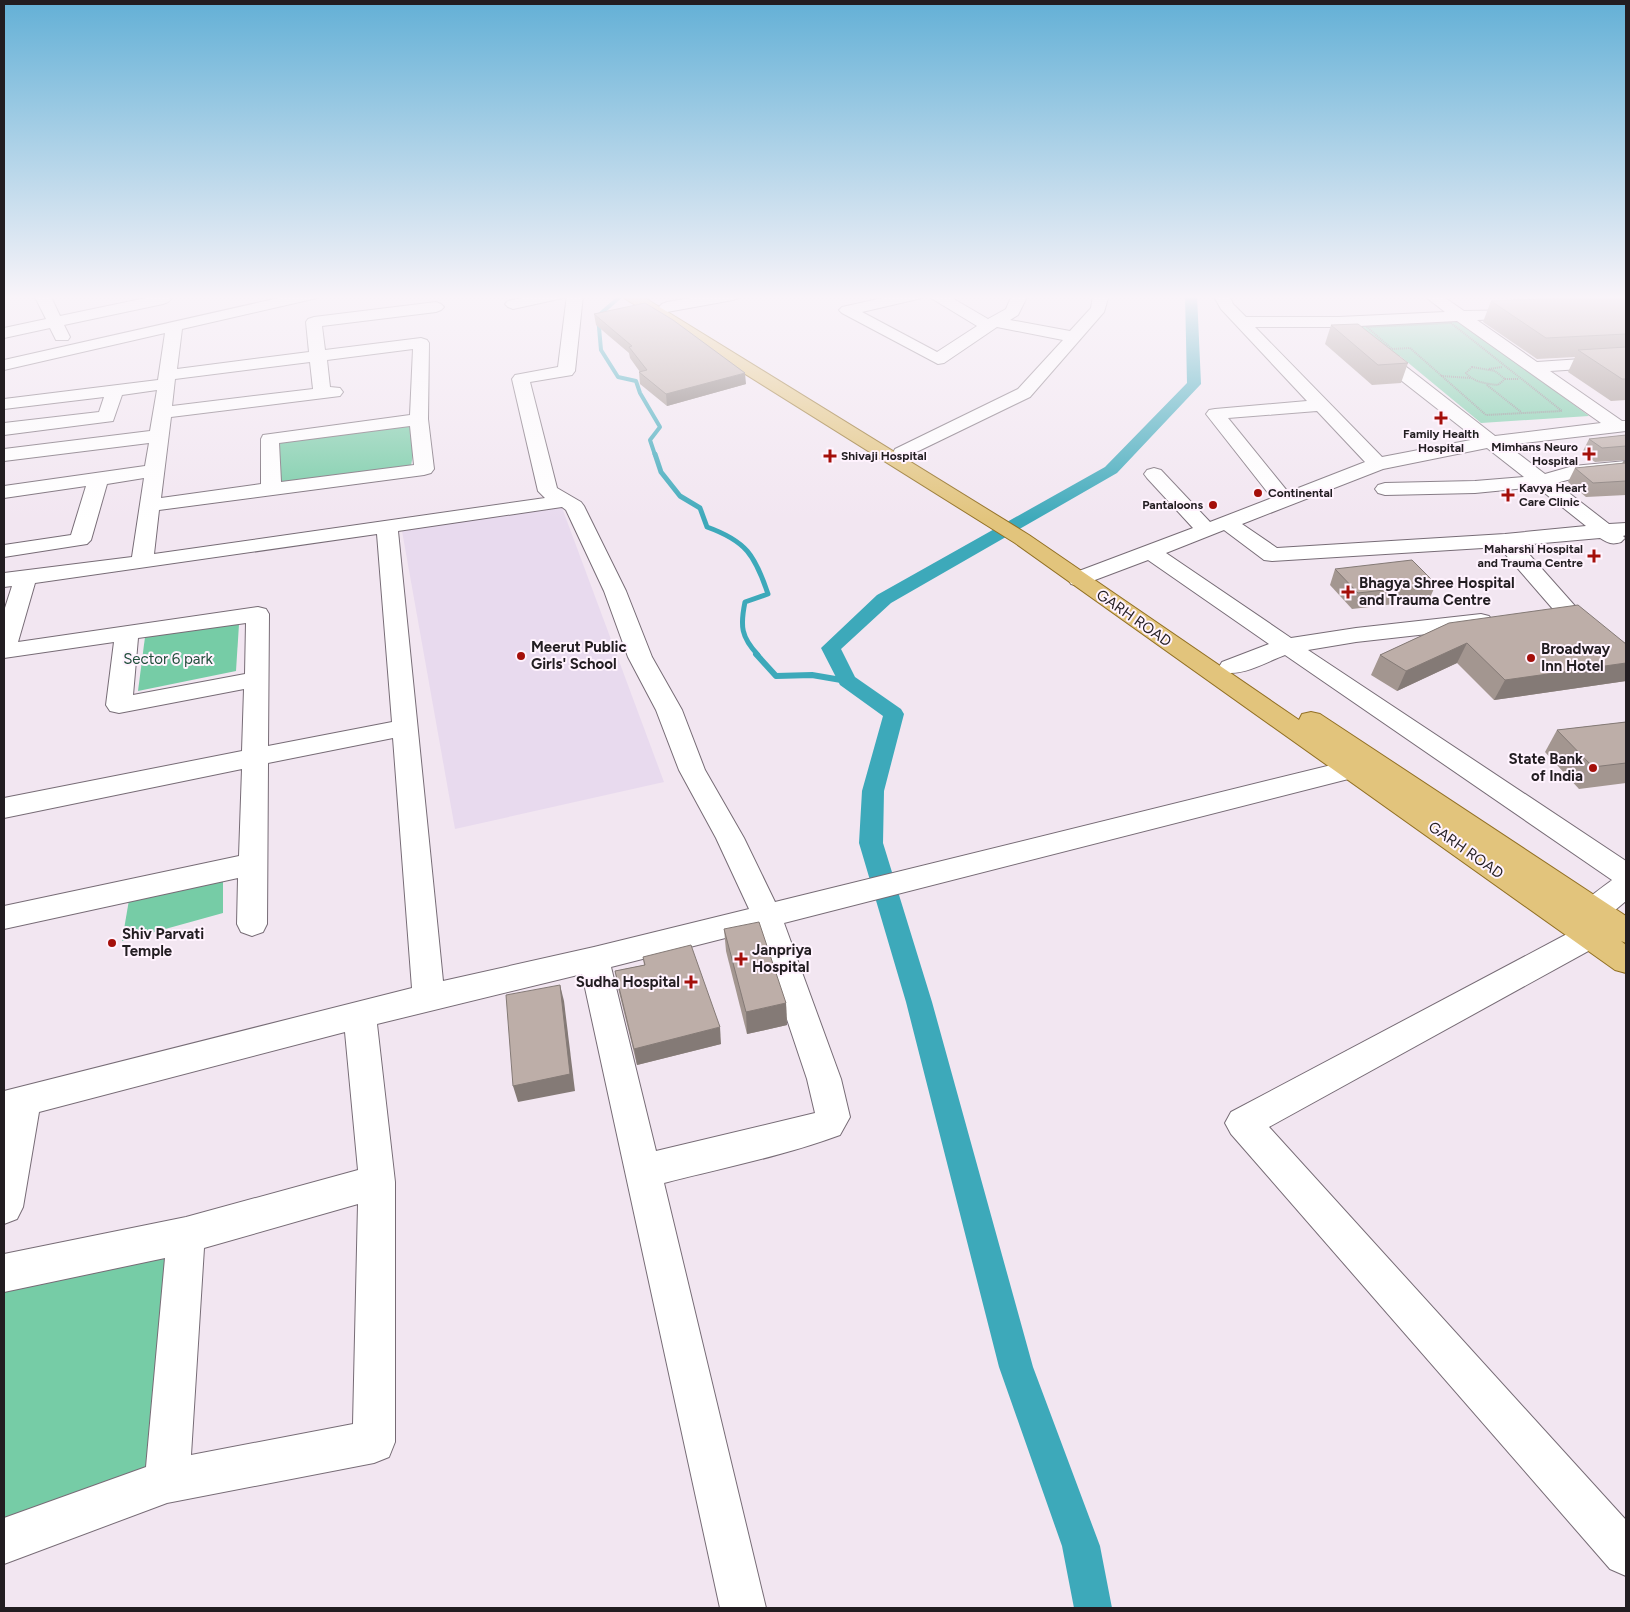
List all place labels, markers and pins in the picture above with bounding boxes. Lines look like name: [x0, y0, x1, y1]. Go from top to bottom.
marker: Family Health Hospital: [1434, 411, 1448, 425]
place label: Family Health Hospital: [1403, 427, 1479, 455]
place label: Mimhans Neuro Hospital: [1491, 440, 1578, 468]
marker: Mimhans Neuro Hospital: [1582, 447, 1596, 461]
marker: Shivaji Hospital: [823, 449, 837, 463]
place label: Shivaji Hospital: [841, 449, 927, 463]
place label: Kavya Heart Care Clinic: [1519, 481, 1587, 509]
place label: Continental: [1268, 486, 1333, 500]
marker: Continental: [1252, 487, 1264, 499]
marker: Kavya Heart Care Clinic: [1501, 488, 1515, 502]
place label: Pantaloons: [1142, 498, 1203, 512]
marker: Pantaloons: [1207, 499, 1219, 511]
place label: Maharshi Hospital and Trauma Centre: [1478, 542, 1583, 570]
marker: Maharshi Hospital and Trauma Centre: [1587, 549, 1601, 563]
place label: Bhagya Shree Hospital and Trauma Centre: [1359, 574, 1515, 609]
marker: Bhagya Shree Hospital and Trauma Centre: [1341, 585, 1355, 599]
place label: Meerut Public Girls' School: [531, 638, 627, 673]
place label: Broadway Inn Hotel: [1541, 640, 1611, 675]
marker: Meerut Public Girls' School: [515, 650, 527, 662]
marker: Broadway Inn Hotel: [1525, 652, 1537, 664]
place label: State Bank of India: [1508, 750, 1583, 785]
marker: State Bank of India: [1587, 762, 1599, 774]
place label: Shiv Parvati Temple: [122, 925, 204, 960]
marker: Shiv Parvati Temple: [106, 937, 118, 949]
place label: Janpriya Hospital: [752, 941, 812, 976]
marker: Janpriya Hospital: [734, 952, 748, 966]
place label: Sudha Hospital: [576, 973, 680, 991]
marker: Sudha Hospital: [684, 975, 698, 989]

